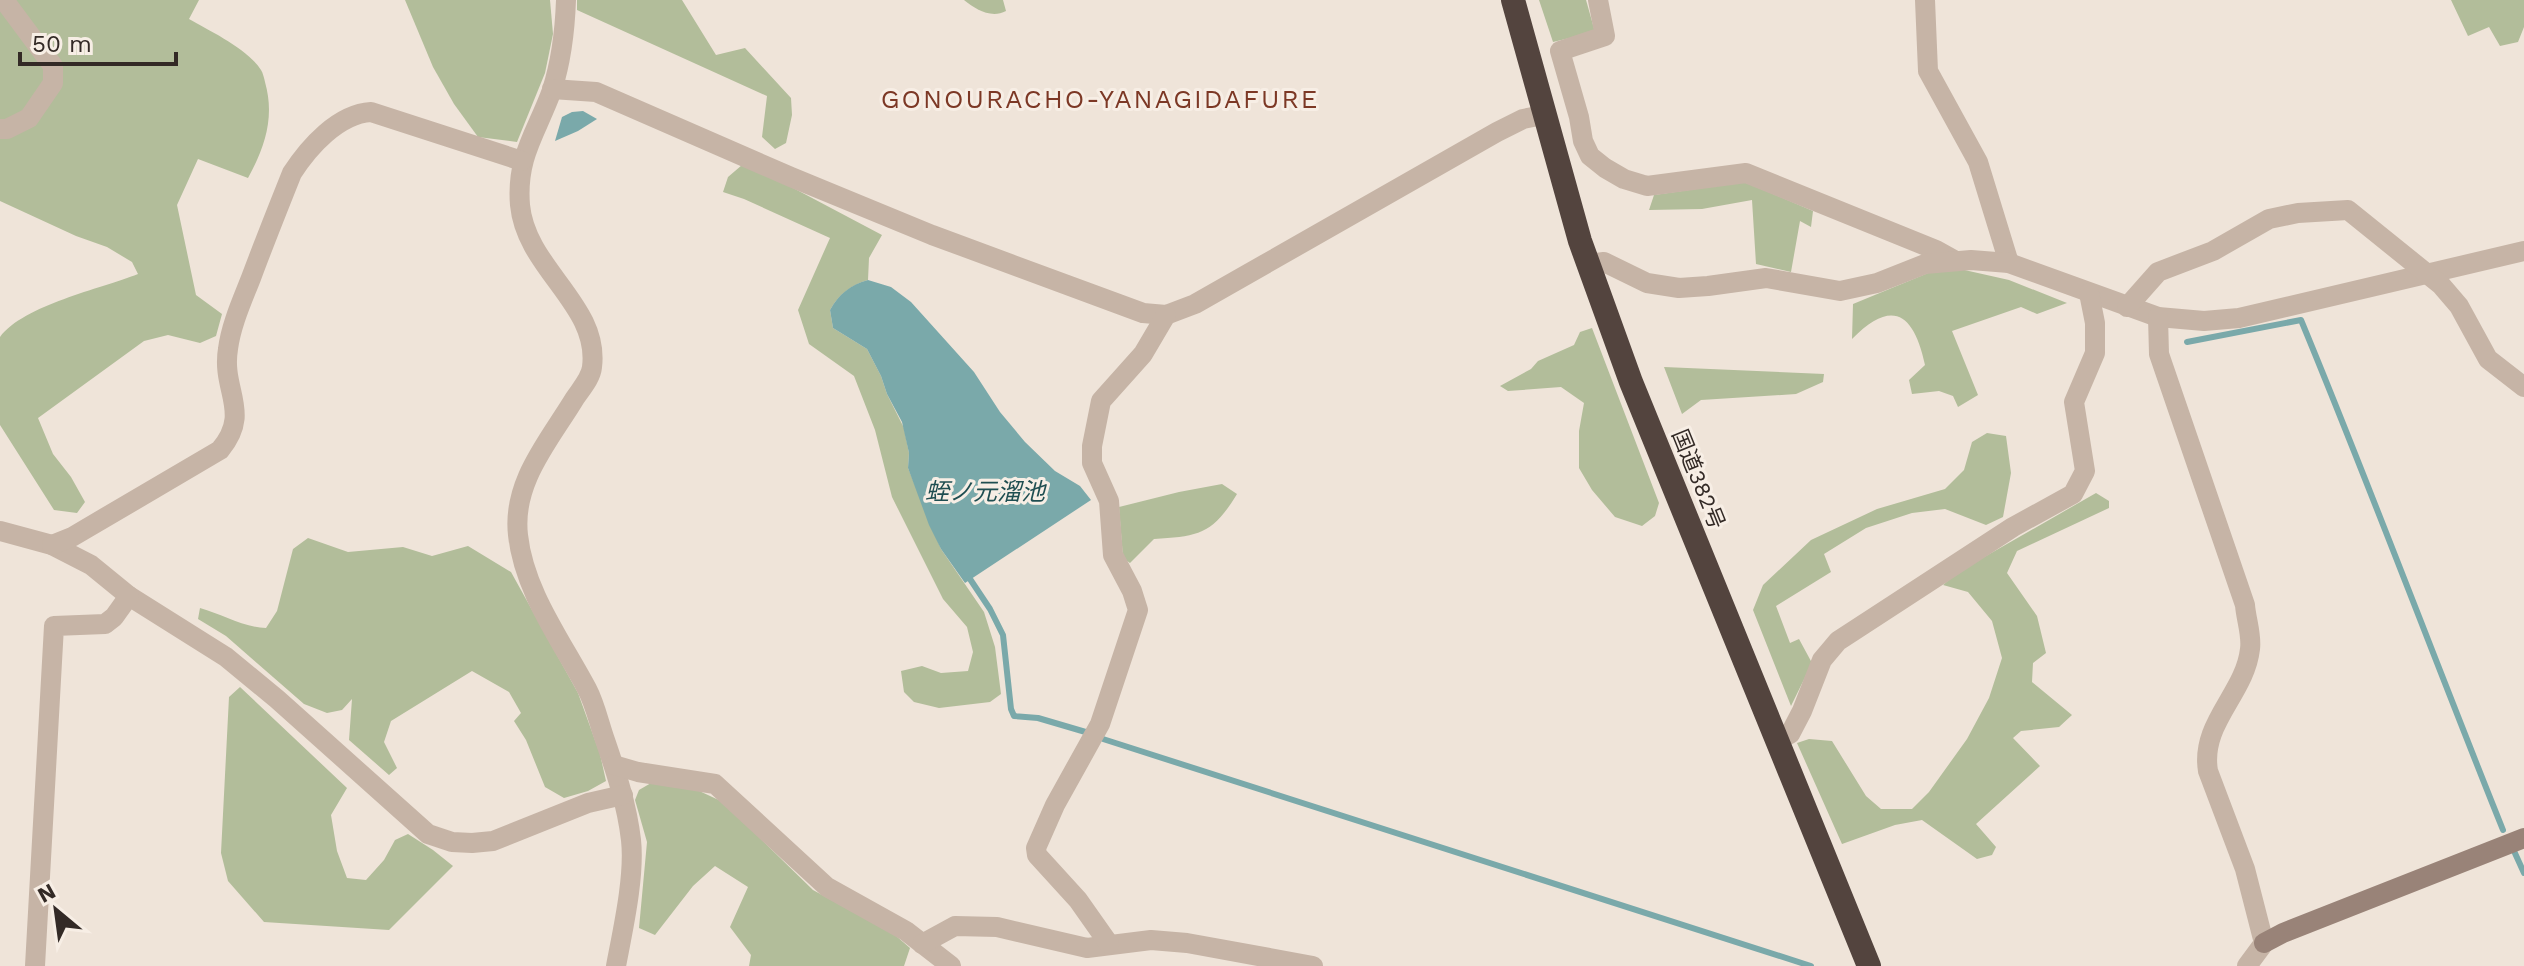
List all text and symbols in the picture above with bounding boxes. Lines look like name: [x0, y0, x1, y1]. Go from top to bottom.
scale bar: [20, 16, 176, 66]
text: 50 m: [32, 30, 92, 58]
district label: GONOURACHO-YANAGIDAFURE: [881, 84, 1319, 114]
street label: 国道382号: [1667, 426, 1730, 533]
water label: 蛭ノ元溜池: [925, 478, 1047, 506]
north arrow: [16, 870, 96, 950]
text: N: [33, 878, 60, 908]

